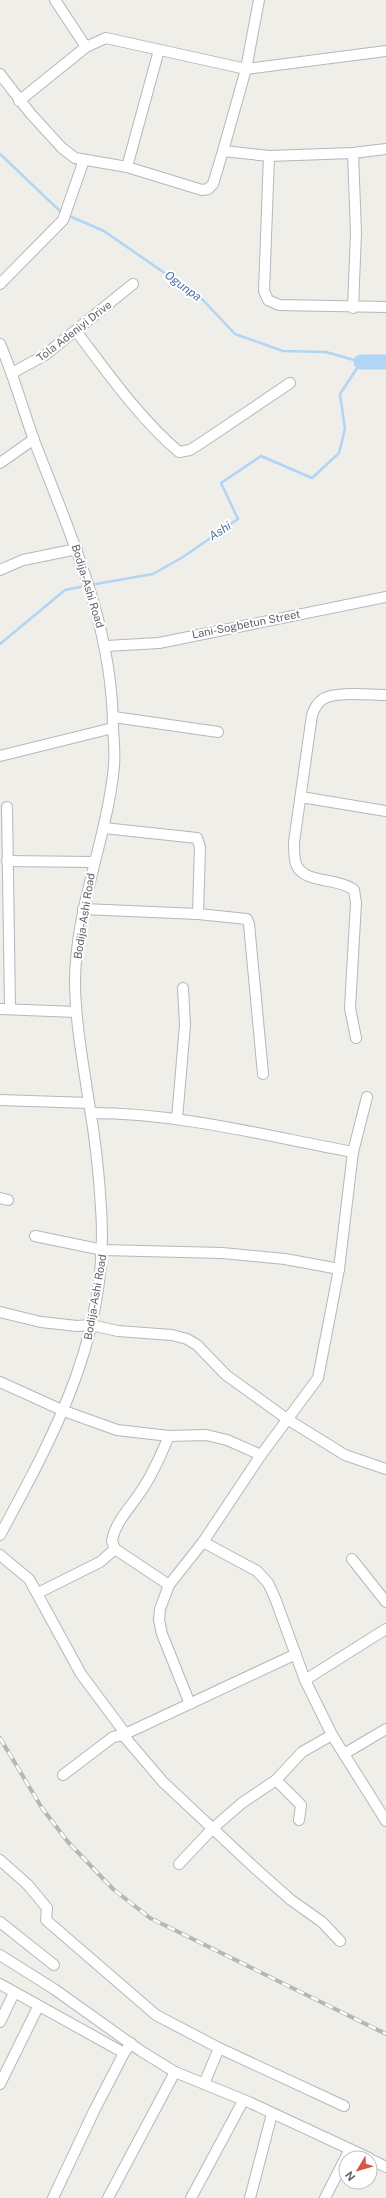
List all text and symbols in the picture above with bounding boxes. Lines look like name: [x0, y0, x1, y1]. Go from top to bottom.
water label: Ogunpa: [162, 268, 204, 304]
street label: Tola Adeniyi Drive: [34, 298, 114, 364]
water label: Ashi: [206, 519, 234, 543]
street label: Bodija-Ashi Road: [70, 543, 106, 629]
street label: Lani-Sogbetun Street: [191, 608, 301, 640]
street label: Bodija-Ashi Road: [71, 872, 97, 960]
street label: Bodija-Ashi Road: [82, 1253, 108, 1341]
north arrow: [338, 2150, 378, 2190]
text: N: [343, 2169, 357, 2183]

